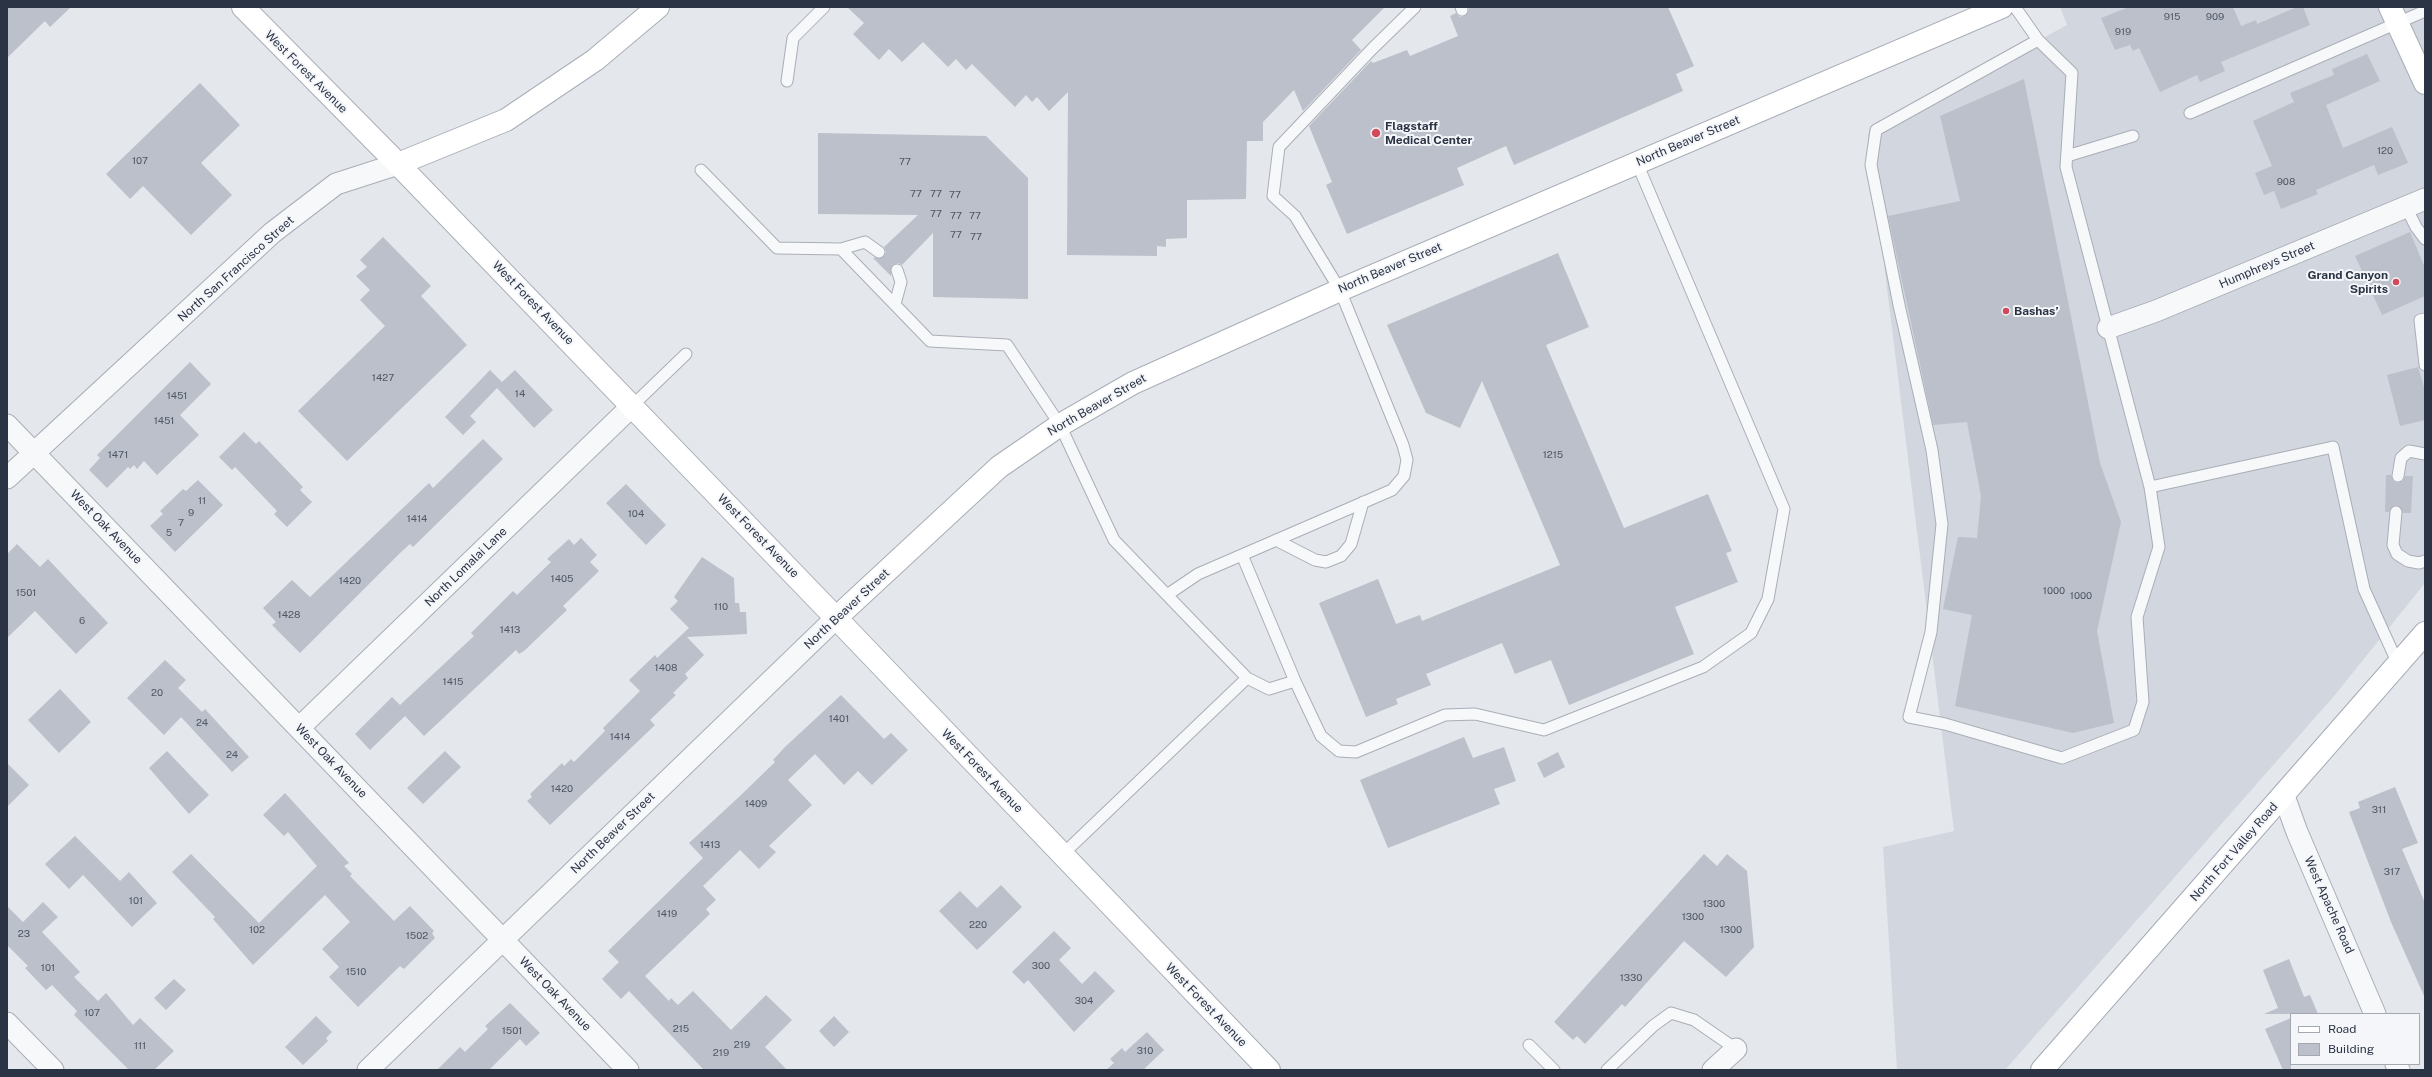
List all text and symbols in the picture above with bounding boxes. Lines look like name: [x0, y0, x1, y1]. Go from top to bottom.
house number: 915: [2164, 11, 2180, 23]
house number: 909: [2206, 11, 2224, 23]
house number: 919: [2115, 26, 2131, 38]
street label: West Forest Avenue: [262, 28, 350, 116]
street label: North Beaver Street: [1634, 113, 1742, 169]
place label: Flagstaff Medical Center: [1385, 119, 1472, 147]
marker: Flagstaff Medical Center: [1370, 127, 1382, 139]
house number: 120: [2377, 145, 2393, 157]
house number: 107: [132, 155, 148, 167]
house number: 77: [899, 156, 911, 168]
house number: 908: [2277, 176, 2295, 188]
house number: 77: [910, 188, 922, 200]
house number: 77: [930, 188, 942, 200]
house number: 77: [949, 189, 961, 201]
house number: 77: [930, 208, 942, 220]
house number: 77: [950, 210, 962, 222]
house number: 77: [969, 210, 981, 222]
street label: North San Francisco Street: [175, 213, 297, 325]
house number: 77: [950, 229, 962, 241]
house number: 77: [970, 231, 982, 243]
street label: Humphreys Street: [2217, 238, 2317, 292]
street label: North Beaver Street: [1336, 240, 1444, 296]
street label: West Forest Avenue: [489, 258, 577, 348]
place label: Grand Canyon Spirits: [2307, 268, 2388, 296]
marker: Grand Canyon Spirits: [2391, 277, 2401, 287]
place label: Bashas’: [2014, 304, 2059, 318]
marker: Bashas’: [2001, 306, 2011, 316]
street label: North Beaver Street: [1045, 371, 1149, 439]
house number: 1427: [372, 372, 394, 384]
house number: 14: [515, 388, 525, 400]
house number: 1451: [167, 390, 187, 402]
house number: 1451: [154, 415, 174, 427]
house number: 1471: [108, 449, 128, 461]
house number: 1215: [1543, 449, 1563, 461]
street label: West Oak Avenue: [67, 487, 145, 567]
street label: West Forest Avenue: [714, 491, 802, 581]
house number: 11: [198, 495, 206, 507]
house number: 9: [188, 507, 194, 519]
house number: 104: [628, 508, 644, 520]
house number: 1414: [407, 513, 427, 525]
house number: 7: [178, 517, 184, 529]
street label: North Lomalai Lane: [422, 524, 510, 610]
house number: 5: [166, 527, 172, 539]
street label: North Beaver Street: [801, 566, 893, 652]
house number: 1405: [551, 573, 573, 585]
house number: 1420: [339, 575, 361, 587]
house number: 1000: [2043, 585, 2065, 597]
house number: 1501: [16, 587, 36, 599]
house number: 1000: [2070, 590, 2092, 602]
house number: 110: [714, 601, 728, 613]
house number: 1428: [278, 609, 300, 621]
house number: 6: [79, 615, 85, 627]
house number: 1413: [500, 624, 520, 636]
house number: 1408: [655, 662, 677, 674]
house number: 1415: [443, 676, 463, 688]
house number: 20: [151, 687, 163, 699]
house number: 1401: [829, 713, 849, 725]
house number: 24: [196, 717, 208, 729]
street label: West Oak Avenue: [292, 721, 370, 801]
street label: West Forest Avenue: [938, 726, 1026, 816]
house number: 1414: [610, 731, 630, 743]
house number: 24: [226, 749, 238, 761]
house number: 1420: [551, 783, 573, 795]
street label: North Beaver Street: [568, 789, 658, 877]
house number: 1409: [745, 798, 767, 810]
street label: North Fort Valley Road: [2187, 800, 2281, 904]
house number: 311: [2372, 804, 2386, 816]
house number: 1413: [700, 839, 720, 851]
street label: West Apache Road: [2301, 854, 2357, 956]
house number: 317: [2384, 866, 2400, 878]
house number: 101: [129, 895, 143, 907]
house number: 1300: [1703, 898, 1725, 910]
house number: 1419: [657, 908, 677, 920]
house number: 1300: [1682, 911, 1704, 923]
house number: 220: [969, 919, 987, 931]
house number: 102: [249, 924, 265, 936]
house number: 1300: [1720, 924, 1742, 936]
house number: 23: [18, 928, 30, 940]
house number: 1502: [406, 930, 428, 942]
street label: West Oak Avenue: [516, 954, 594, 1034]
house number: 300: [1032, 960, 1050, 972]
street label: West Forest Avenue: [1162, 960, 1250, 1050]
house number: 101: [41, 962, 55, 974]
house number: 1510: [346, 966, 366, 978]
house number: 1330: [1620, 972, 1642, 984]
house number: 304: [1075, 995, 1093, 1007]
house number: 107: [84, 1007, 100, 1019]
legend: [2290, 1013, 2420, 1065]
text: Road: [2328, 1022, 2356, 1036]
house number: 215: [673, 1023, 689, 1035]
house number: 1501: [502, 1025, 522, 1037]
house number: 219: [734, 1039, 750, 1051]
house number: 111: [134, 1040, 146, 1052]
text: Building: [2328, 1042, 2374, 1056]
house number: 310: [1137, 1045, 1153, 1057]
house number: 219: [713, 1047, 729, 1059]

